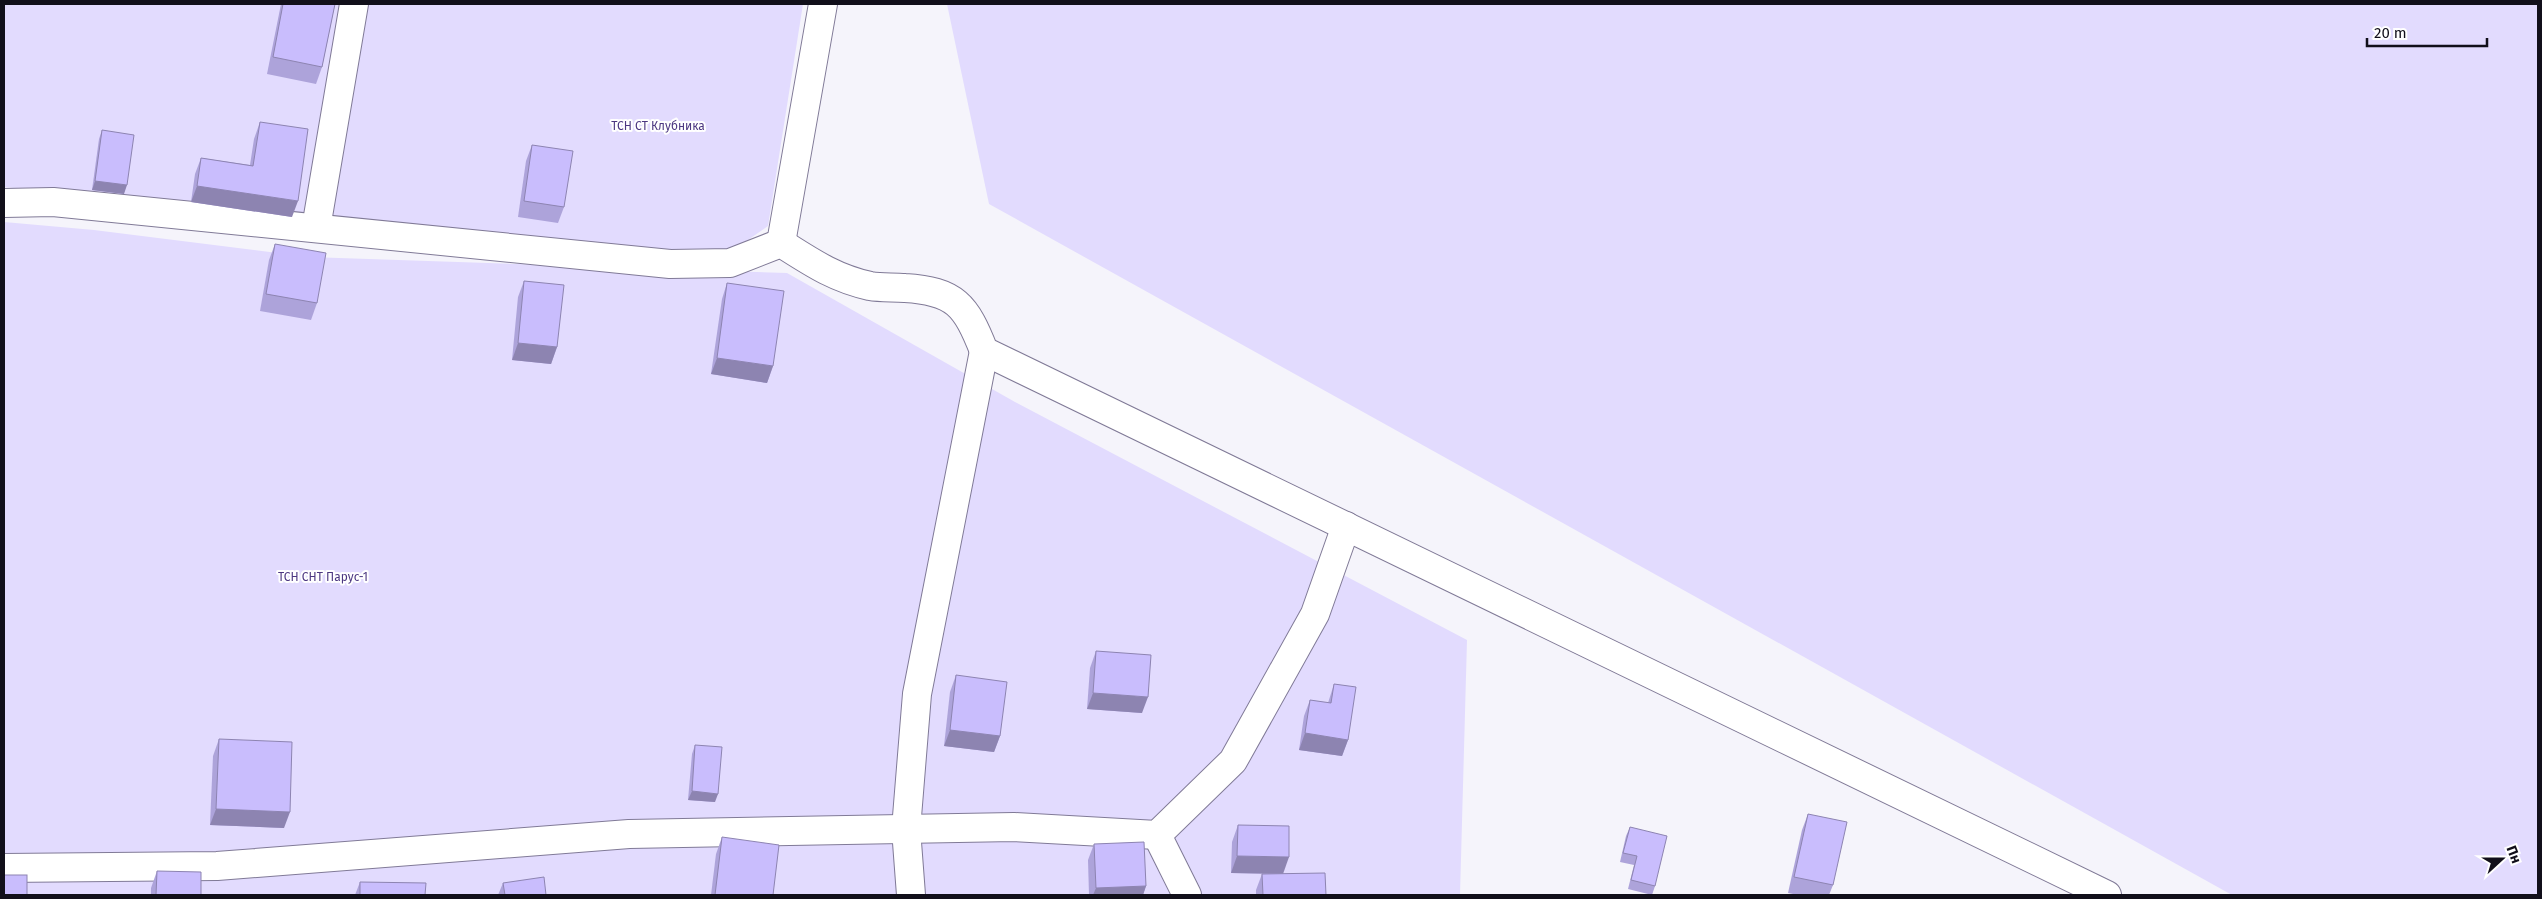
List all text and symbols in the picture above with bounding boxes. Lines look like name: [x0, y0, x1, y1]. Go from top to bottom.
scale bar: [2367, 15, 2487, 47]
text: 20 m: [2374, 24, 2407, 42]
park label: ТСН СТ Клубника: [611, 119, 705, 133]
park label: ТСН СНТ Парус-1: [278, 570, 368, 584]
north arrow: [2477, 834, 2527, 884]
text: Пн: [2503, 843, 2525, 866]

